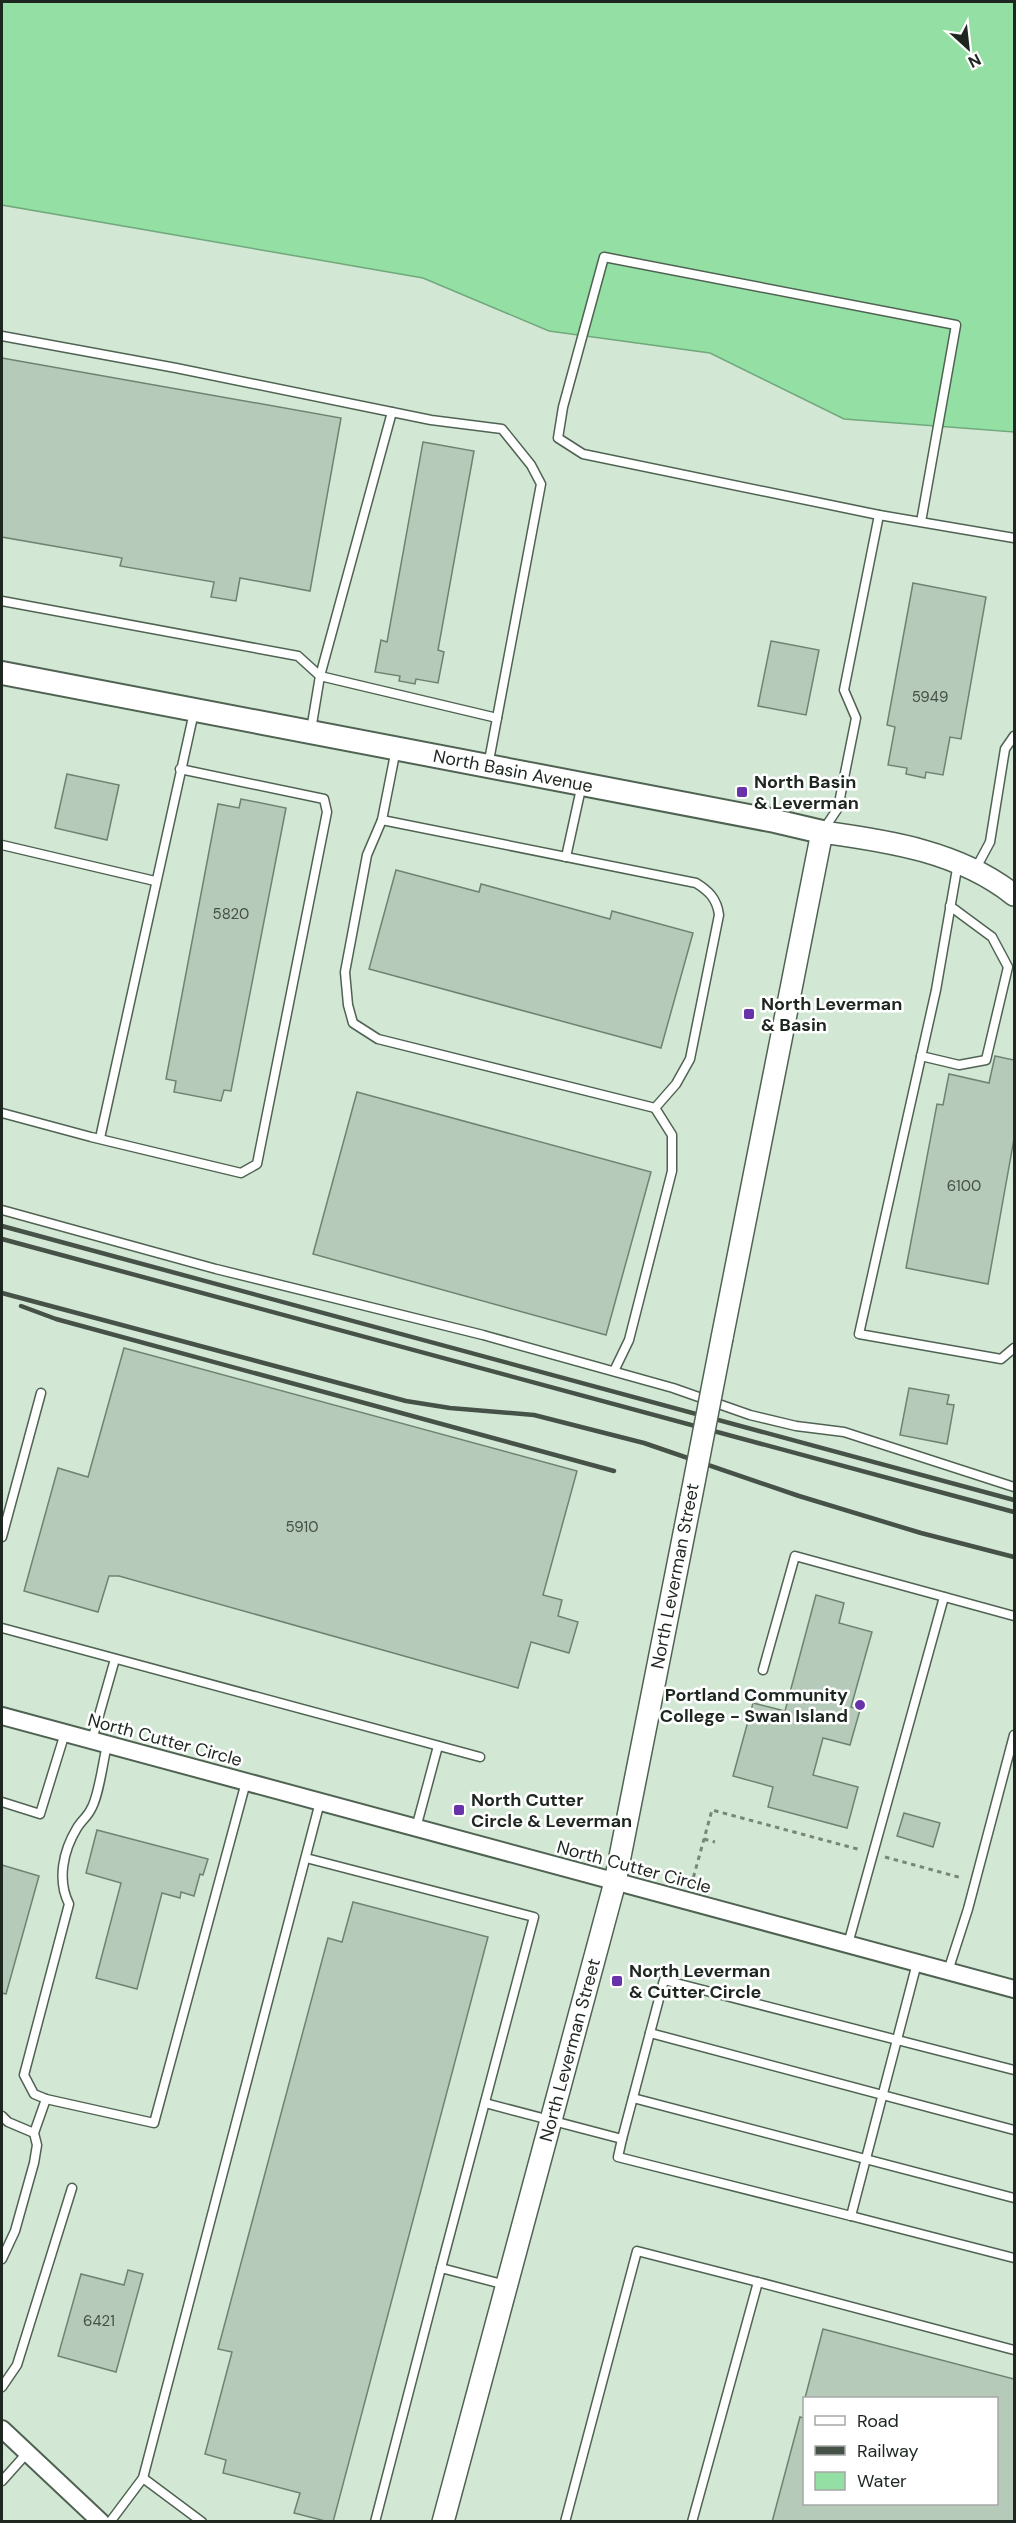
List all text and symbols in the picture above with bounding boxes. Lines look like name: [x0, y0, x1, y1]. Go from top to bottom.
north arrow: [938, 18, 998, 78]
text: N: [965, 49, 985, 73]
house number: 5949: [912, 687, 948, 707]
street label: North Basin Avenue: [431, 744, 595, 798]
place label: North Basin & Leverman: [754, 770, 859, 815]
marker: North Basin & Leverman: [735, 785, 749, 799]
house number: 5820: [213, 904, 249, 924]
place label: North Leverman & Basin: [761, 992, 902, 1037]
marker: North Leverman & Basin: [742, 1007, 756, 1021]
house number: 6100: [947, 1176, 981, 1196]
street label: North Leverman Street: [645, 1481, 705, 1671]
house number: 5910: [286, 1517, 318, 1537]
place label: Portland Community College - Swan Island: [660, 1683, 848, 1728]
marker: Portland Community College - Swan Island: [853, 1698, 867, 1712]
street label: North Cutter Circle: [85, 1708, 245, 1772]
place label: North Cutter Circle & Leverman: [471, 1788, 632, 1833]
marker: North Cutter Circle & Leverman: [452, 1803, 466, 1817]
street label: North Cutter Circle: [554, 1835, 714, 1899]
street label: North Leverman Street: [534, 1956, 606, 2144]
place label: North Leverman & Cutter Circle: [629, 1959, 770, 2004]
marker: North Leverman & Cutter Circle: [610, 1974, 624, 1988]
house number: 6421: [83, 2311, 115, 2331]
legend: [803, 2397, 998, 2505]
text: Road: [857, 2409, 899, 2433]
text: Railway: [857, 2439, 919, 2463]
text: Water: [857, 2469, 907, 2493]

